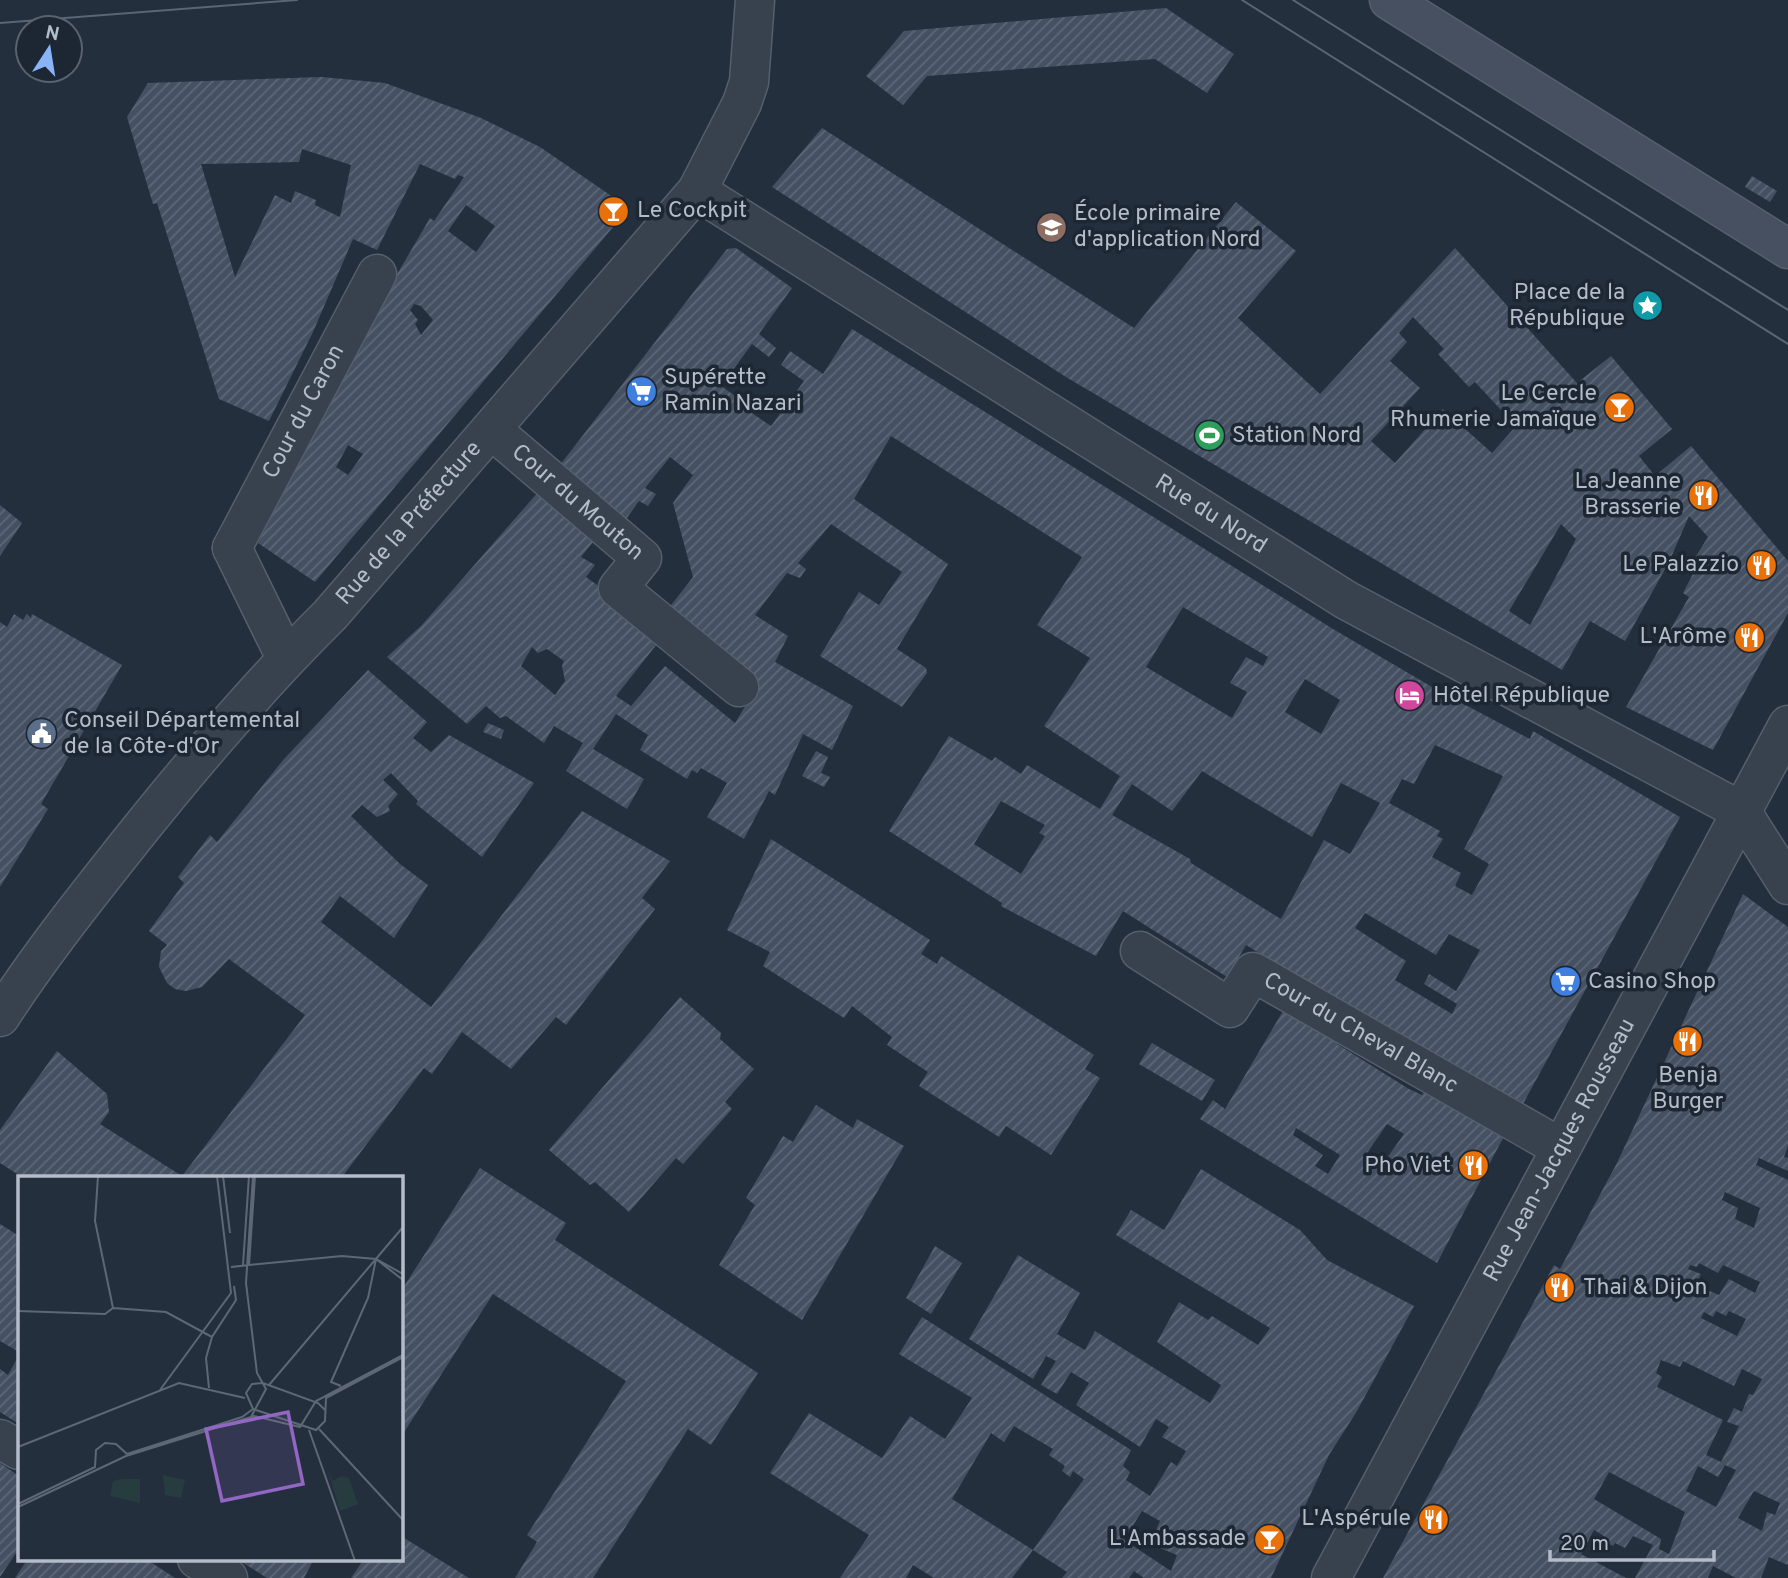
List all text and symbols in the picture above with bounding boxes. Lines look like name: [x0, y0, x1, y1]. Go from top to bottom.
north arrow: [14, 14, 84, 84]
text: N: [43, 21, 61, 47]
bar icon: Le Cockpit: [597, 194, 631, 228]
place label: Le Cockpit: [637, 197, 747, 226]
place label: École primaire d'application Nord: [1074, 199, 1261, 255]
school or university icon: École primaire d'application Nord: [1034, 210, 1068, 244]
place label: Place de la République: [1509, 279, 1625, 334]
place icon: Place de la République: [1631, 289, 1665, 323]
street label: Cour du Caron: [257, 340, 351, 484]
place label: Supérette Ramin Nazari: [664, 364, 802, 419]
supermarket icon: Supérette Ramin Nazari: [624, 374, 658, 408]
place label: Le Cercle Rhumerie Jamaïque: [1390, 380, 1597, 435]
bar icon: Le Cercle Rhumerie Jamaïque: [1603, 390, 1637, 424]
sports icon: Station Nord: [1192, 419, 1226, 453]
place label: Station Nord: [1232, 422, 1361, 451]
street label: Rue de la Préfecture: [330, 435, 488, 612]
street label: Cour du Mouton: [505, 438, 649, 567]
street label: Rue du Nord: [1149, 468, 1272, 561]
place label: La Jeanne Brasserie: [1575, 468, 1681, 523]
restaurant icon: La Jeanne Brasserie: [1687, 478, 1721, 512]
restaurant icon: Le Palazzio: [1745, 548, 1779, 582]
place label: Le Palazzio: [1622, 551, 1739, 580]
restaurant icon: L'Arôme: [1733, 620, 1767, 654]
place label: L'Arôme: [1639, 623, 1727, 652]
hotel icon: Hôtel République: [1393, 679, 1427, 713]
place label: Hôtel République: [1433, 682, 1610, 711]
place label: Conseil Départemental de la Côte-d'Or: [64, 707, 300, 762]
public building icon: Conseil Départemental de la Côte-d'Or: [24, 717, 58, 751]
supermarket icon: Casino Shop: [1548, 965, 1582, 999]
street label: Cour du Cheval Blanc: [1258, 966, 1463, 1101]
place label: Casino Shop: [1588, 968, 1716, 997]
street label: Rue Jean-Jacques Rousseau: [1478, 1014, 1642, 1287]
restaurant icon: Benja Burger: [1671, 1025, 1705, 1059]
place label: Benja Burger: [1653, 1062, 1724, 1117]
restaurant icon: Pho Viet: [1457, 1149, 1491, 1183]
place label: Pho Viet: [1364, 1152, 1451, 1181]
inset map: [18, 1176, 402, 1560]
restaurant icon: Thai & Dijon: [1543, 1271, 1577, 1305]
place label: Thai & Dijon: [1583, 1274, 1708, 1303]
restaurant icon: L'Aspérule: [1417, 1502, 1451, 1536]
place label: L'Aspérule: [1301, 1505, 1411, 1534]
scale bar: [1550, 1518, 1714, 1562]
bar icon: L'Ambassade: [1252, 1522, 1286, 1556]
place label: L'Ambassade: [1109, 1525, 1246, 1554]
text: 20 m: [1560, 1531, 1609, 1558]

